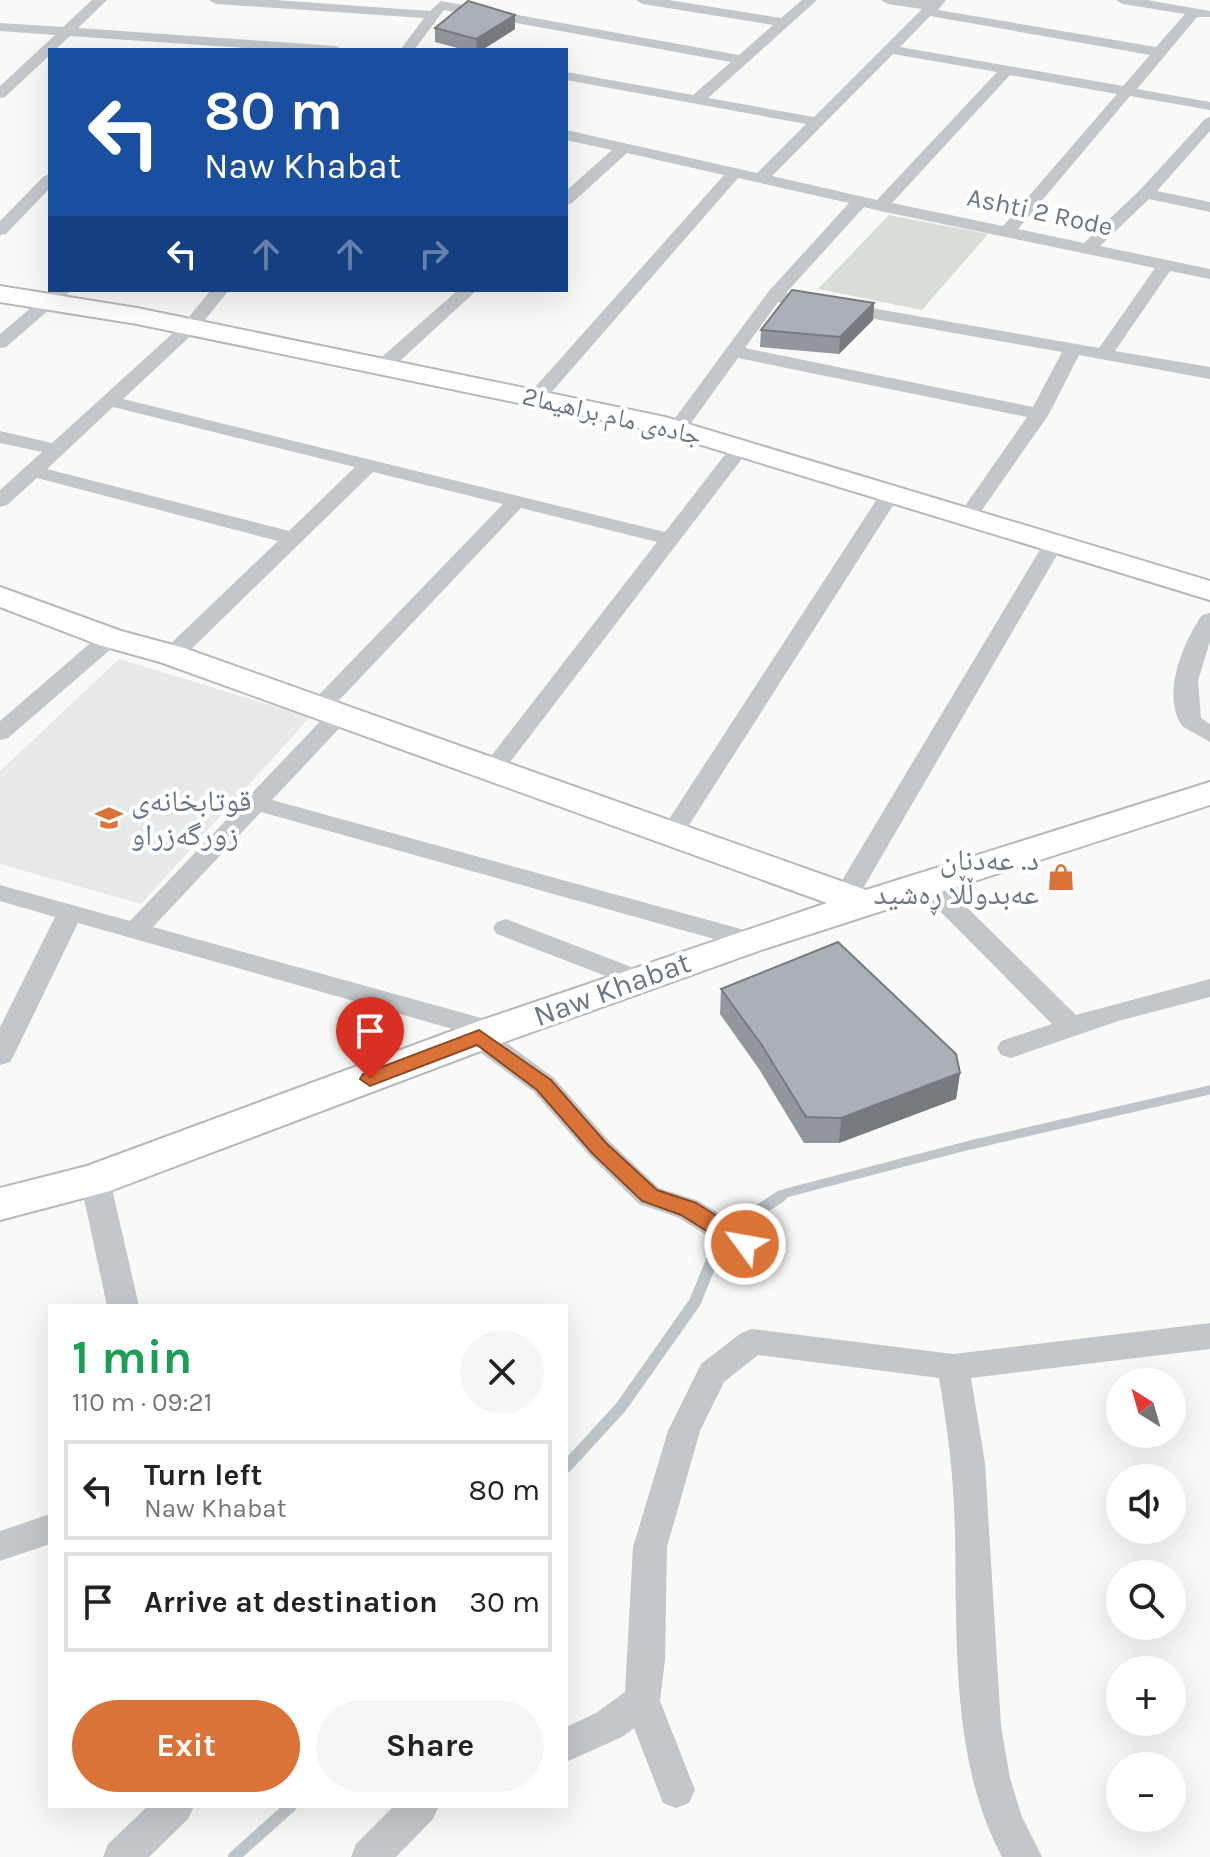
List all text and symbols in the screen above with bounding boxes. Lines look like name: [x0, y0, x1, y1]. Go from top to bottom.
text: 80 m: [204, 78, 343, 143]
icon: left: [72, 80, 176, 184]
text: Naw Khabat: [204, 145, 401, 187]
street label: Ashti 2 Rode: [964, 181, 1116, 243]
icon: left: [160, 232, 204, 276]
icon: ahead: [244, 232, 288, 276]
icon: ahead: [328, 232, 372, 276]
icon: right: [412, 232, 456, 276]
street label: جادەی مام براهیما2: [519, 380, 705, 454]
place label: قوتابخانەی زورگەزراو: [131, 783, 252, 853]
school or university icon: قوتابخانەی زورگەزراو: [94, 803, 124, 833]
place label: د. عەدنان عەبدوڵڵا ڕەشید: [873, 842, 1039, 916]
shop icon: د. عەدنان عەبدوڵڵا ڕەشید: [1046, 862, 1076, 892]
street label: Naw Khabat: [529, 944, 695, 1034]
pin: [336, 997, 404, 1079]
icon: arrive: [348, 1009, 392, 1053]
position arrow: [703, 1202, 787, 1286]
text: 1 min: [72, 1329, 192, 1385]
button: close: [460, 1330, 544, 1414]
north arrow: [1106, 1368, 1186, 1448]
map controls: [1106, 1368, 1186, 1832]
text: 110 m · 09:21: [72, 1387, 212, 1418]
text: Turn left: [144, 1457, 262, 1493]
button: sound: [1106, 1464, 1186, 1544]
icon: left: [76, 1468, 120, 1512]
text: 80 m: [469, 1472, 540, 1508]
text: Naw Khabat: [144, 1493, 286, 1524]
button: search: [1106, 1560, 1186, 1640]
icon: arrive: [76, 1580, 120, 1624]
text: Arrive at destination: [144, 1584, 438, 1620]
text: 30 m: [469, 1584, 540, 1620]
button: +: [1106, 1656, 1186, 1736]
button: Exit: [72, 1700, 300, 1792]
button: Share: [316, 1700, 544, 1792]
button: −: [1106, 1752, 1186, 1832]

